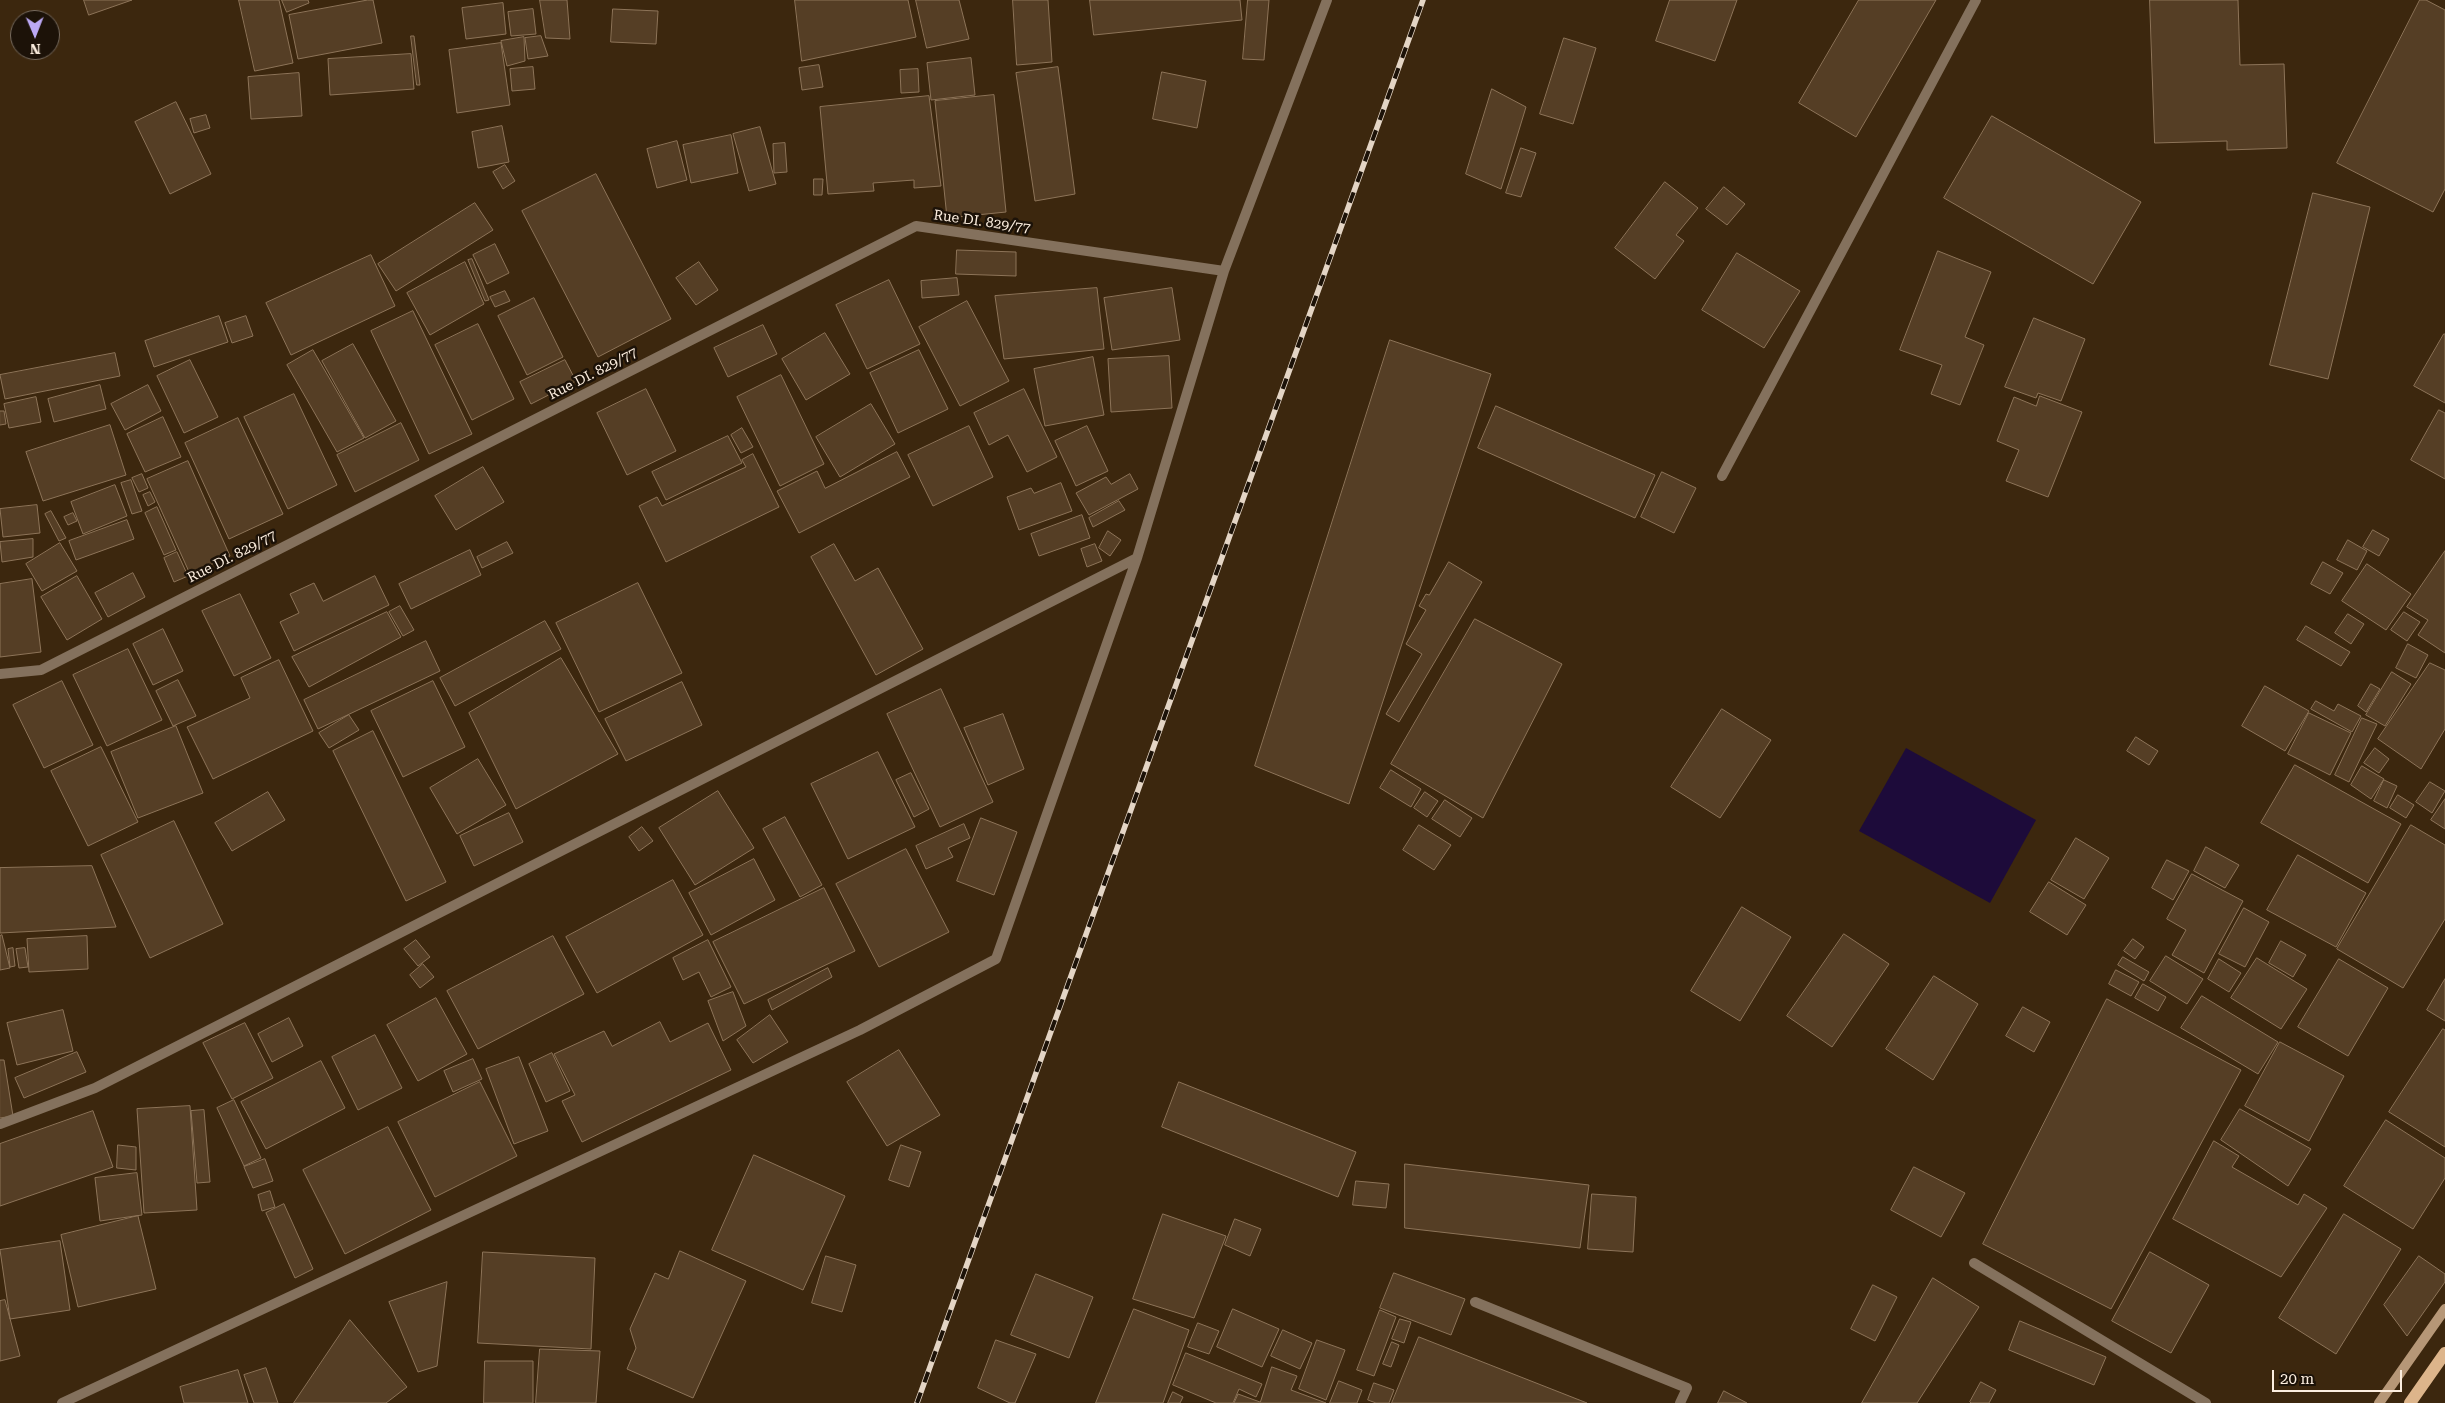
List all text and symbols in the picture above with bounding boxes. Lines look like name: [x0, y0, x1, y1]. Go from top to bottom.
north arrow: [10, 10, 60, 60]
text: N: [30, 41, 41, 57]
street label: Rue DI. 829/77: [932, 207, 1032, 237]
street label: Rue DI. 829/77: [546, 344, 640, 404]
street label: Rue DI. 829/77: [185, 527, 279, 587]
scale bar: [2275, 1360, 2405, 1392]
text: 20 m: [2280, 1370, 2314, 1388]

